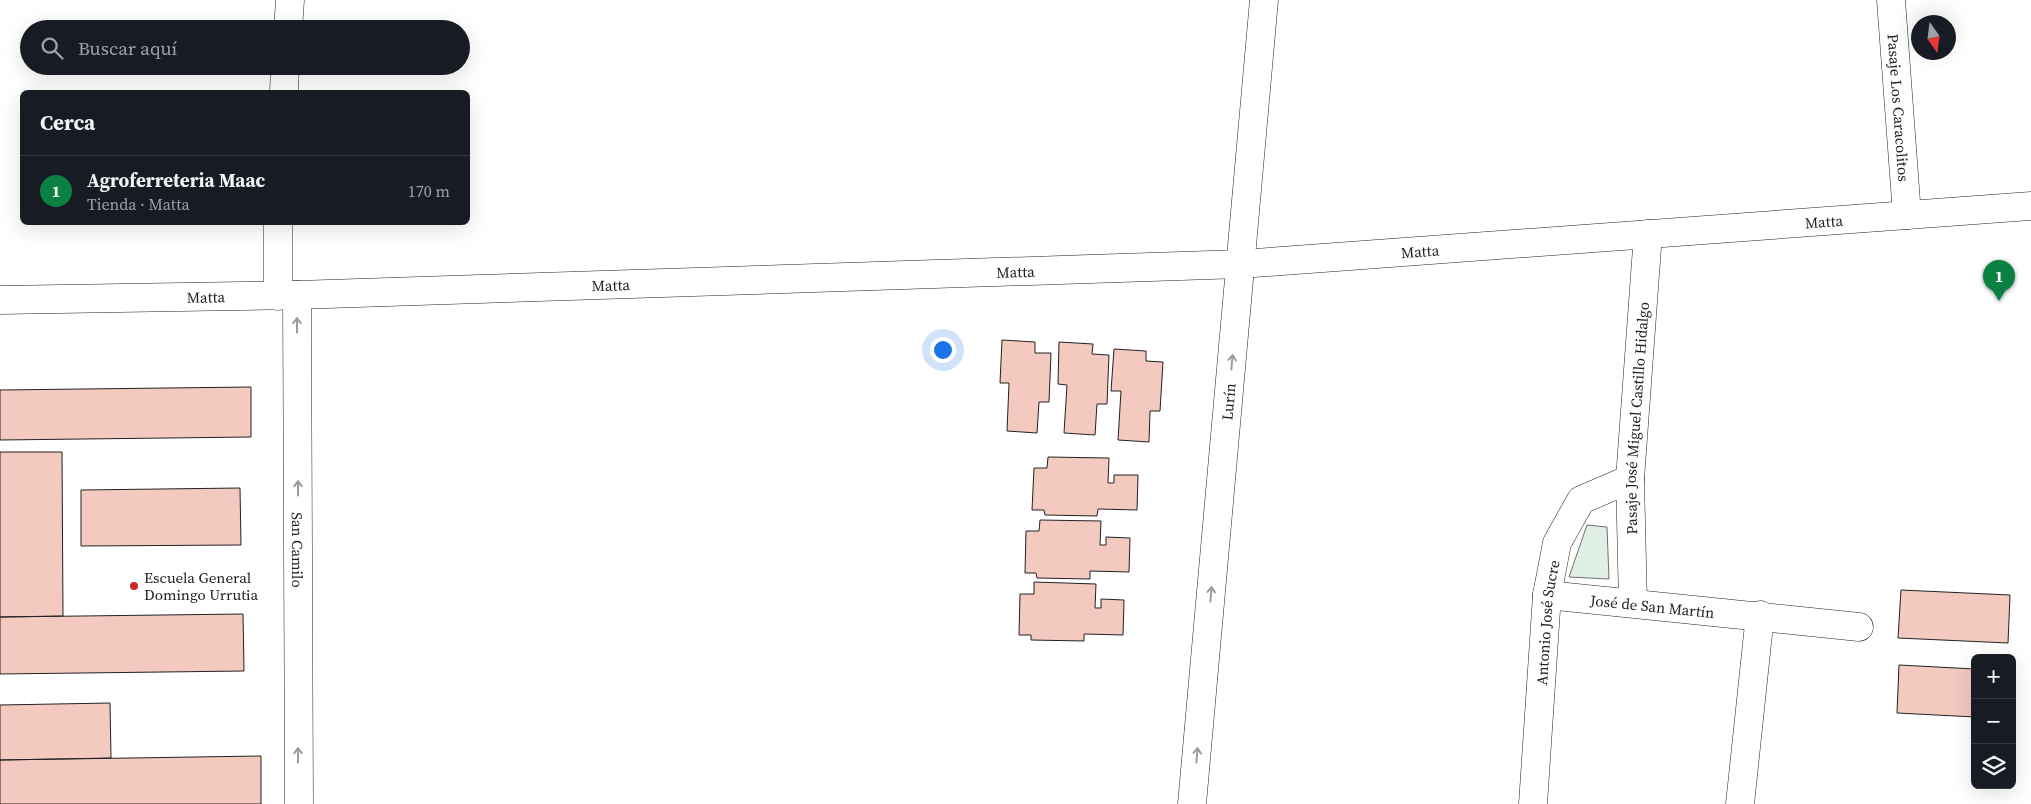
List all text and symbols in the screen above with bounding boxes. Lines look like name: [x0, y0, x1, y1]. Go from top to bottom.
north arrow: [1911, 15, 1956, 60]
search box: [20, 20, 470, 75]
street label: Pasaje Los Caracolitos: [1883, 33, 1915, 182]
icon: search: [38, 34, 66, 62]
text: Buscar aquí: [78, 35, 177, 61]
text: Cerca: [40, 108, 95, 137]
text: Agroferreteria Maac: [87, 167, 265, 193]
text: 1: [52, 180, 60, 202]
text: 170 m: [408, 180, 450, 202]
text: Tienda · Matta: [87, 193, 190, 215]
street label: Matta: [1804, 209, 1844, 233]
street label: Matta: [1400, 239, 1440, 263]
street label: Matta: [996, 260, 1035, 283]
pin: 1: [1983, 260, 2015, 301]
street label: Matta: [591, 274, 631, 296]
street label: Matta: [187, 286, 226, 307]
street label: Pasaje José Miguel Castillo Hidalgo: [1619, 301, 1653, 535]
one-way arrow: [292, 318, 302, 334]
your location: [930, 337, 956, 363]
one-way arrow: [1227, 354, 1237, 370]
street label: Lurín: [1216, 382, 1240, 421]
one-way arrow: [293, 480, 303, 496]
street label: San Camilo: [287, 512, 309, 588]
street label: Antonio José Sucre: [1530, 558, 1564, 686]
place label: Escuela General Domingo Urrutia: [144, 567, 259, 605]
marker: Escuela General Domingo Urrutia: [128, 580, 140, 592]
one-way arrow: [1206, 586, 1216, 602]
street label: José de San Martín: [1588, 589, 1716, 623]
map controls: [1971, 654, 2016, 789]
button: +: [1971, 654, 2016, 699]
button: −: [1971, 699, 2016, 744]
button: layers: [1971, 744, 2016, 789]
one-way arrow: [293, 748, 303, 764]
one-way arrow: [1192, 748, 1201, 764]

